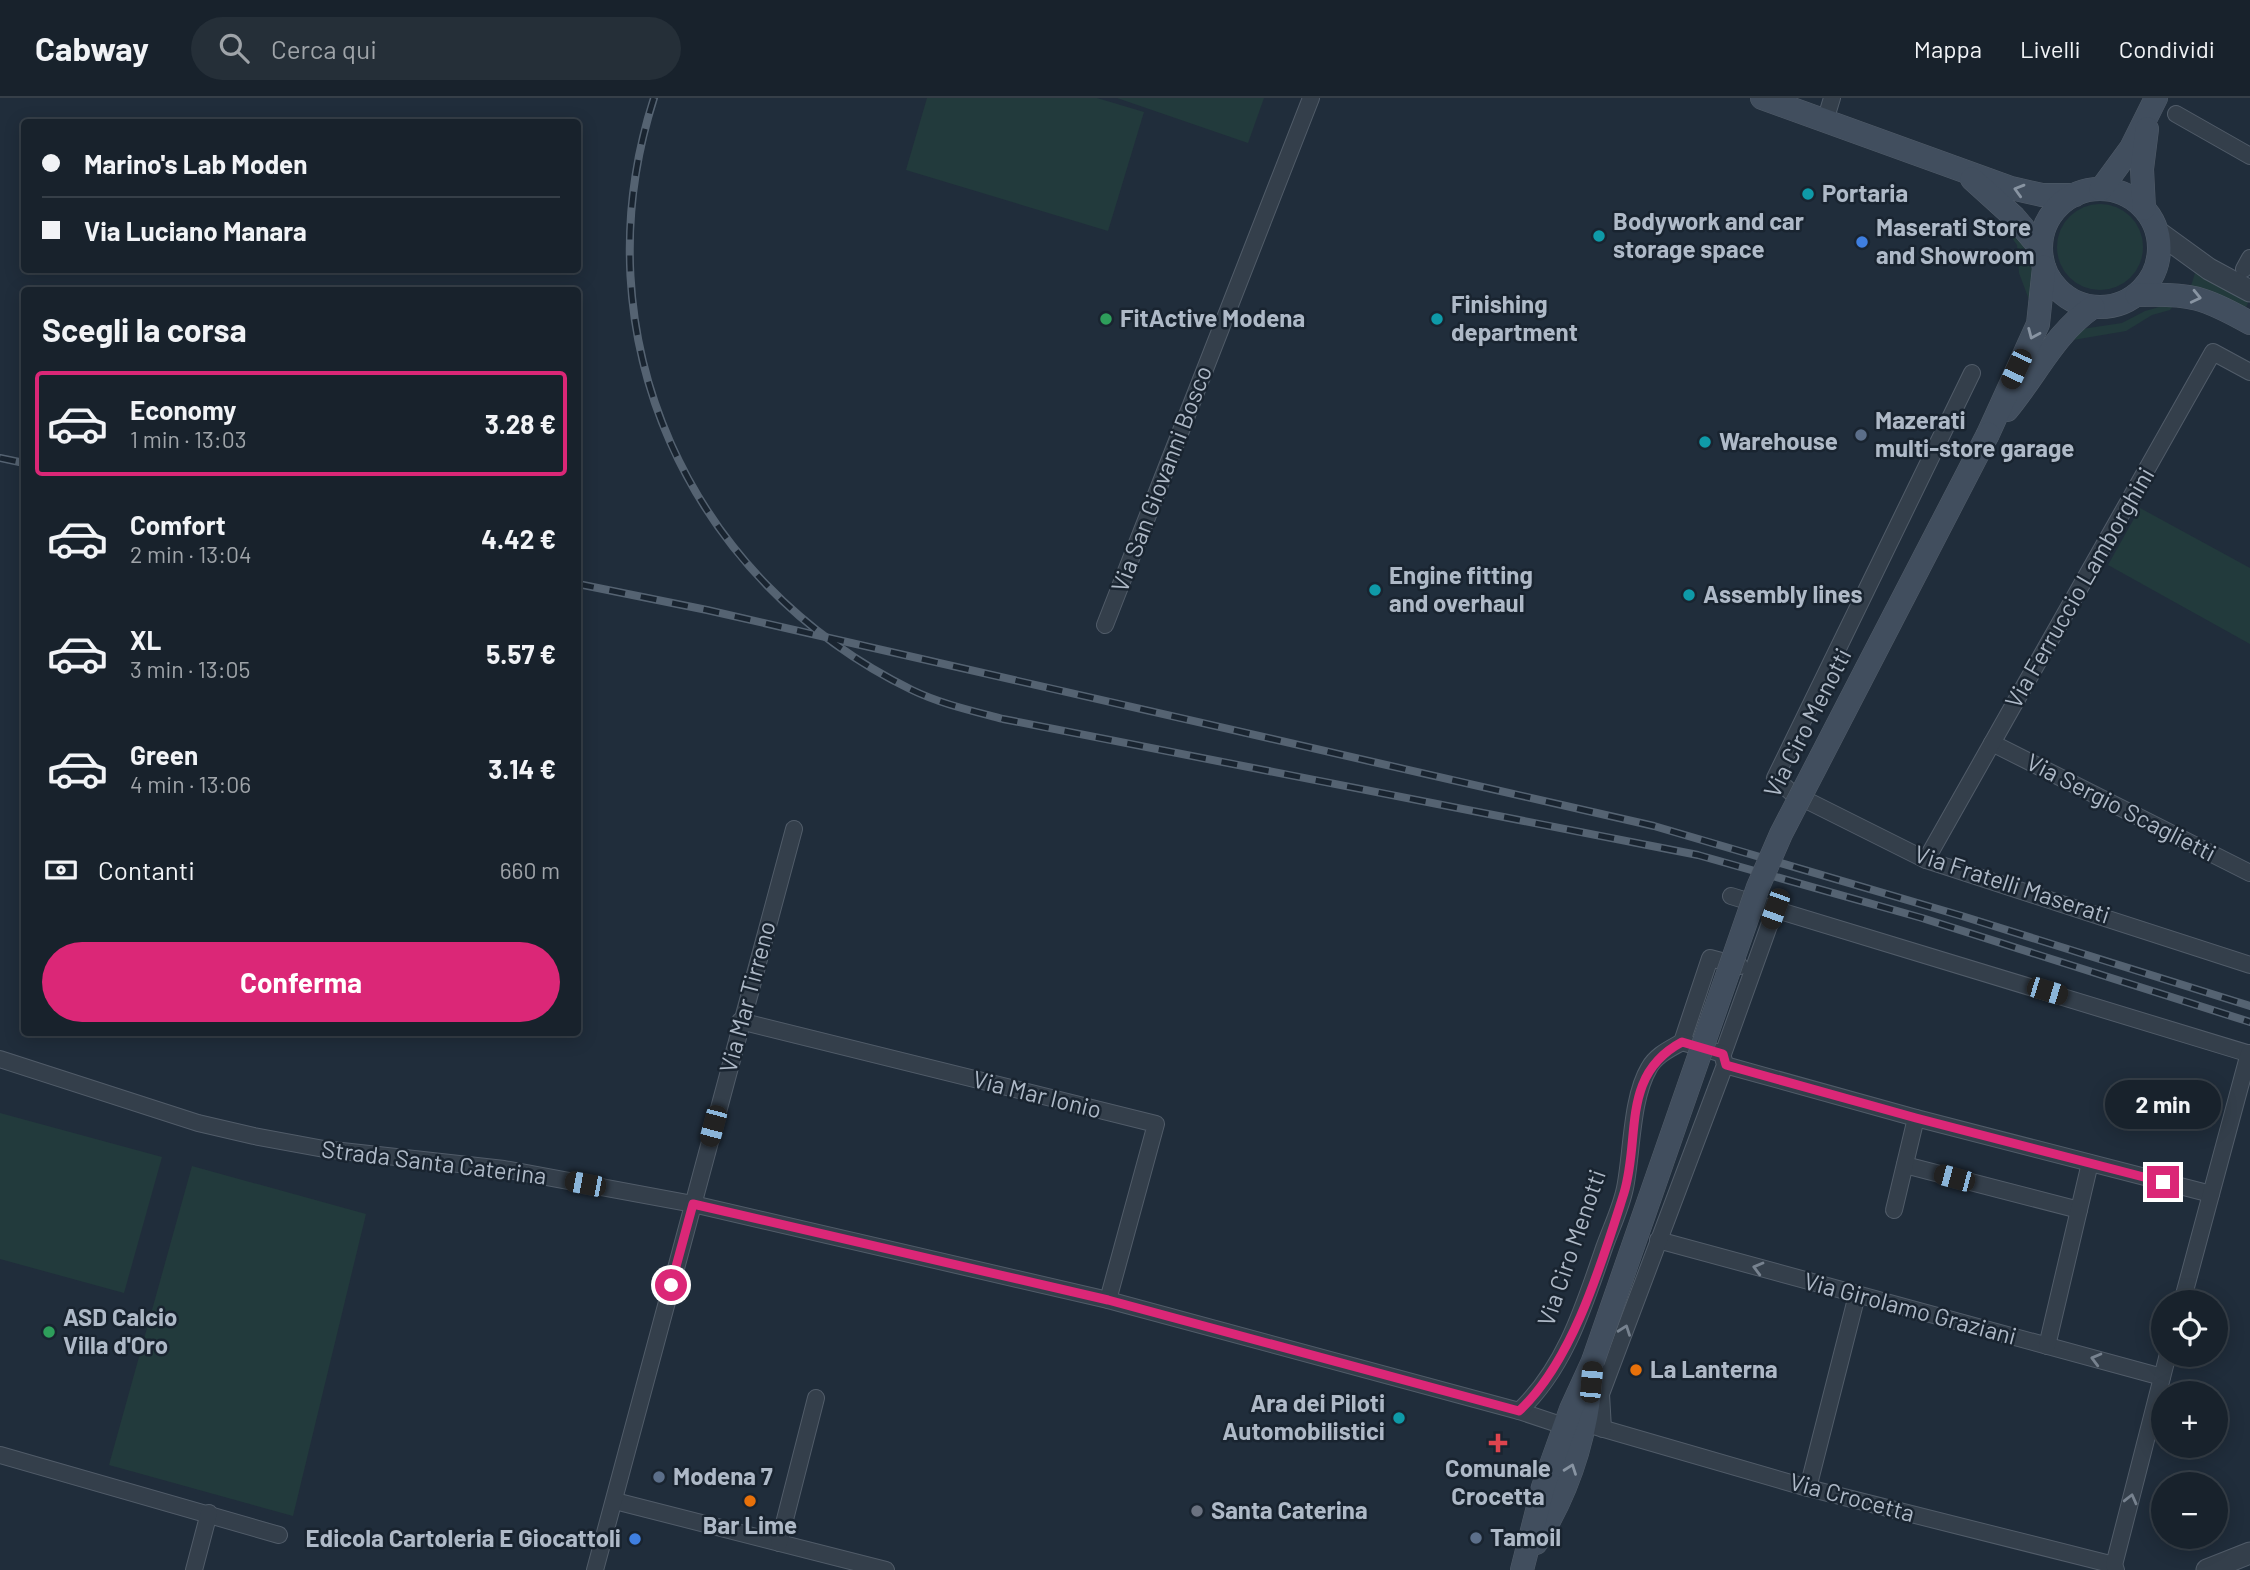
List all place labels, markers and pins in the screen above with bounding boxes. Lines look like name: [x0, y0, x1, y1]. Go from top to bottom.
place label: Portaria: [1822, 178, 1908, 207]
marker: Portaria: [1800, 186, 1816, 202]
place label: Bodywork and car storage space: [1613, 206, 1804, 263]
place label: Maserati Store and Showroom: [1876, 212, 2035, 269]
marker: Bodywork and car storage space: [1591, 228, 1607, 244]
marker: Maserati Store and Showroom: [1854, 234, 1870, 250]
place label: Finishing department: [1451, 289, 1578, 346]
place label: FitActive Modena: [1120, 303, 1305, 332]
marker: FitActive Modena: [1098, 311, 1114, 327]
marker: Finishing department: [1429, 311, 1445, 327]
place label: Mazerati multi-store garage: [1875, 405, 2074, 462]
place label: Warehouse: [1719, 426, 1838, 455]
marker: Mazerati multi-store garage: [1853, 427, 1869, 443]
marker: Warehouse: [1697, 434, 1713, 450]
place label: Engine fitting and overhaul: [1389, 560, 1533, 617]
place label: Assembly lines: [1703, 579, 1863, 608]
marker: Engine fitting and overhaul: [1367, 582, 1383, 598]
marker: Assembly lines: [1681, 587, 1697, 603]
place label: ASD Calcio Villa d'Oro: [63, 1302, 177, 1359]
marker: ASD Calcio Villa d'Oro: [41, 1324, 57, 1340]
place label: La Lanterna: [1650, 1354, 1778, 1383]
marker: La Lanterna: [1628, 1362, 1644, 1378]
place label: Ara dei Piloti Automobilistici: [1222, 1388, 1385, 1445]
marker: Ara dei Piloti Automobilistici: [1391, 1410, 1407, 1426]
marker: Comunale Crocetta: [1490, 1435, 1506, 1451]
place label: Comunale Crocetta: [1445, 1453, 1551, 1510]
place label: Modena 7: [673, 1461, 773, 1490]
marker: Modena 7: [651, 1469, 667, 1485]
marker: Bar Lime: [742, 1493, 758, 1509]
place label: Santa Caterina: [1211, 1495, 1368, 1524]
marker: Santa Caterina: [1189, 1503, 1205, 1519]
place label: Bar Lime: [703, 1510, 797, 1539]
place label: Tamoil: [1490, 1522, 1561, 1551]
place label: Edicola Cartoleria E Giocattoli: [306, 1523, 621, 1552]
marker: Tamoil: [1468, 1530, 1484, 1546]
marker: Edicola Cartoleria E Giocattoli: [627, 1531, 643, 1547]

